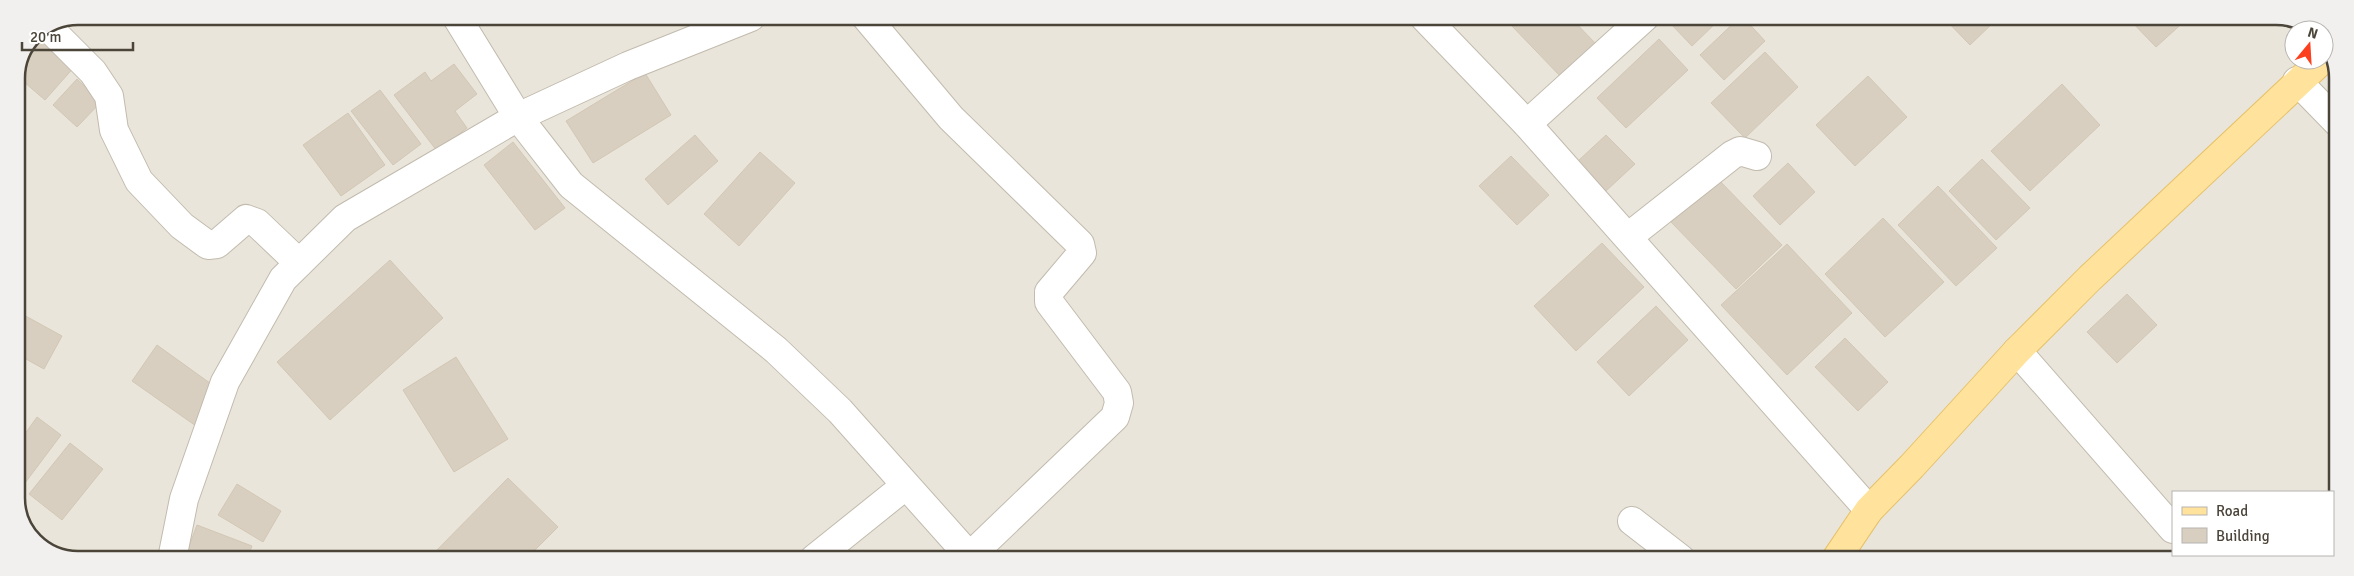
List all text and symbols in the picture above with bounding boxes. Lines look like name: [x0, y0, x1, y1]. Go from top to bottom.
scale bar: [22, 20, 134, 52]
north arrow: [2284, 20, 2334, 70]
text: N: [2306, 24, 2320, 43]
text: 20 m: [30, 28, 61, 46]
legend: [2172, 491, 2334, 556]
text: Road: [2216, 502, 2248, 520]
text: Building: [2216, 527, 2270, 545]

